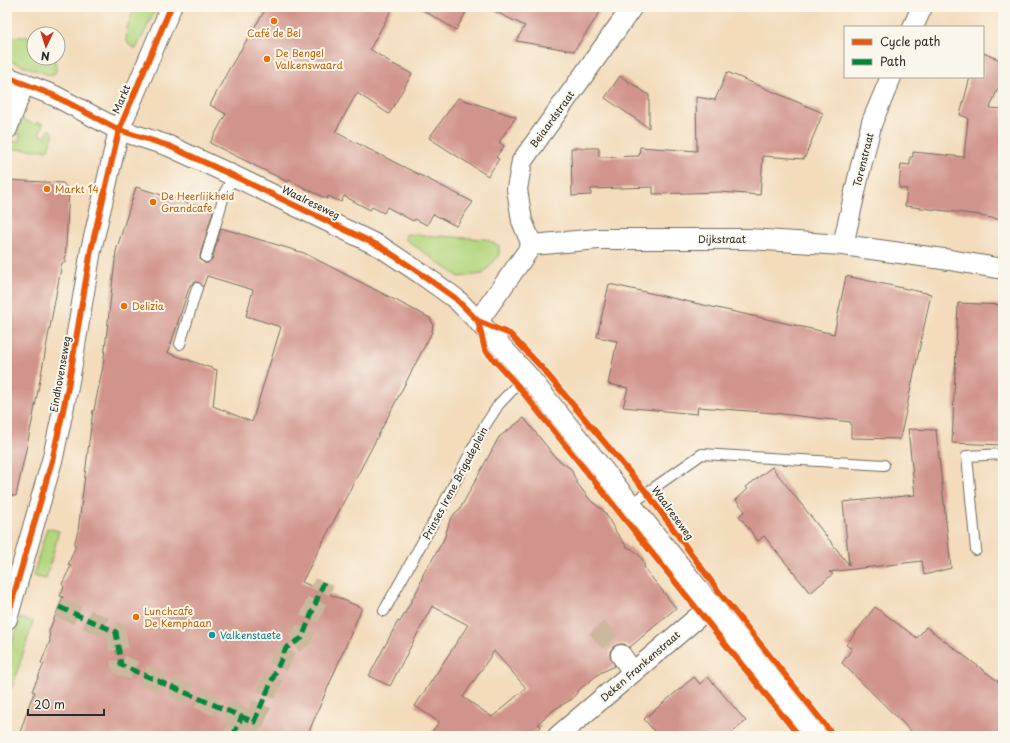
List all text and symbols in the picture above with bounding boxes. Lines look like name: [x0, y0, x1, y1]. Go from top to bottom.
marker: Café de Bel: [269, 16, 279, 26]
place label: Café de Bel: [247, 25, 301, 40]
north arrow: [26, 26, 66, 66]
legend: [844, 26, 984, 78]
text: Cycle path: [880, 32, 941, 50]
place label: De Bengel Valkenswaard: [275, 45, 343, 72]
text: N: [40, 48, 50, 65]
text: Path: [880, 52, 906, 70]
marker: De Bengel Valkenswaard: [262, 54, 272, 64]
street label: Markt: [108, 82, 133, 116]
street label: Beiaardstraat: [526, 87, 577, 150]
street label: Torenstraat: [849, 131, 877, 189]
place label: Markt 14: [55, 181, 99, 196]
street label: Waalreseweg: [280, 181, 343, 222]
marker: Markt 14: [42, 184, 52, 194]
place label: De Heerlijkheid Grandcafe: [161, 188, 234, 215]
marker: De Heerlijkheid Grandcafe: [148, 197, 158, 207]
street label: Dijkstraat: [698, 231, 746, 246]
place label: Delizia: [132, 298, 165, 313]
marker: Delizia: [119, 301, 129, 311]
street label: Eindhovenseweg: [45, 335, 74, 413]
street label: Prinses Irene Brigadeplein: [419, 424, 491, 542]
street label: Waalreseweg: [649, 483, 698, 543]
place label: Lunchcafe De Kemphaan: [144, 603, 212, 630]
marker: Lunchcafe De Kemphaan: [131, 612, 141, 622]
place label: Valkenstaete: [220, 627, 282, 642]
street label: Deken Frankenstraat: [597, 627, 683, 705]
marker: Valkenstaete: [207, 630, 217, 640]
scale bar: [28, 691, 104, 717]
text: 20 m: [34, 695, 65, 713]

